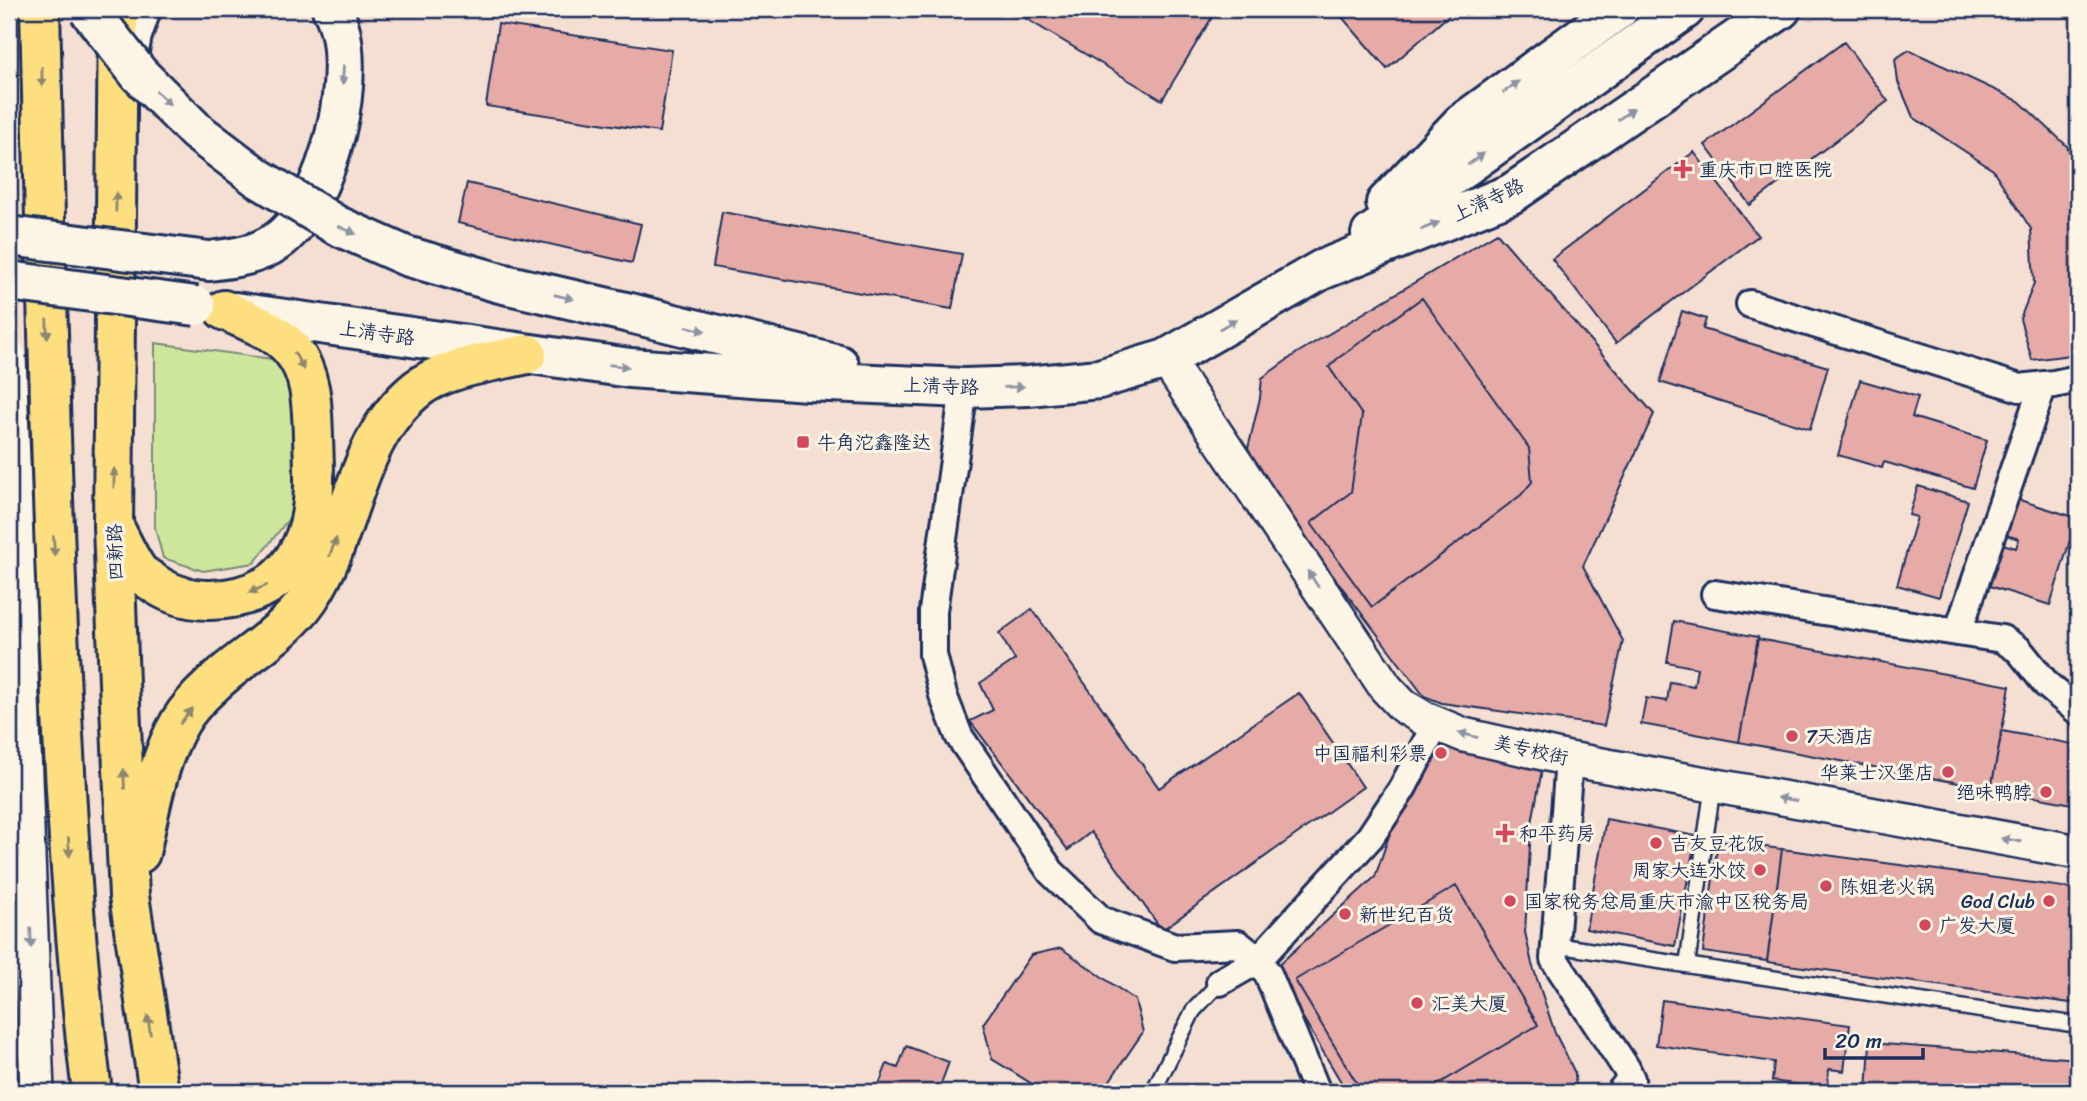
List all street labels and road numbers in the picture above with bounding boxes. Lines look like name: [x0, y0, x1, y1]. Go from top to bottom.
street label: 上清寺路: [1447, 169, 1529, 231]
street label: 上清寺路: [337, 311, 417, 355]
street label: 上清寺路: [902, 368, 980, 404]
street label: 四新路: [98, 523, 132, 581]
street label: 美专校街: [1490, 725, 1572, 775]

